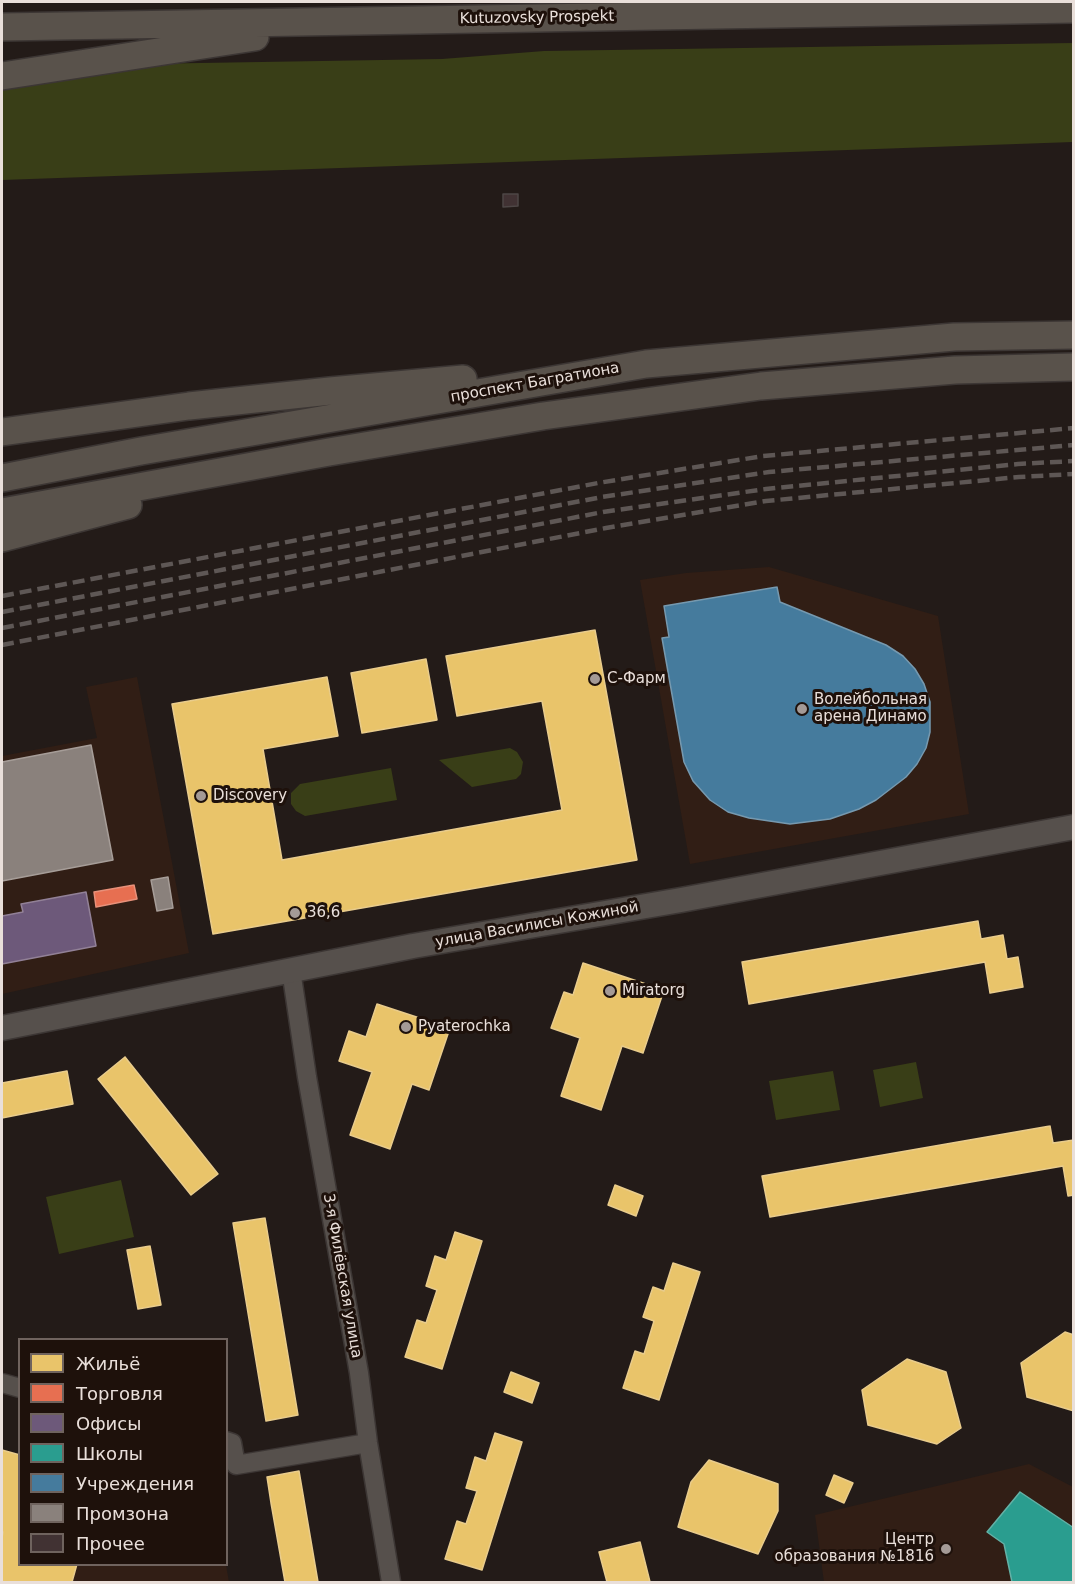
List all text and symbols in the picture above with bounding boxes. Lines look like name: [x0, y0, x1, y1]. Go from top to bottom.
street label: Kutuzovsky Prospekt: [460, 8, 614, 28]
street label: проспект Багратиона: [449, 359, 621, 407]
place label: C-Фарм: [607, 670, 666, 688]
marker: C-Фарм: [588, 672, 602, 686]
place label: Волейбольная арена Динамо: [814, 691, 927, 726]
marker: Волейбольная арена Динамо: [795, 702, 809, 716]
place label: Discovery: [213, 787, 287, 805]
marker: Discovery: [194, 789, 208, 803]
street label: улица Василисы Кожиной: [434, 898, 640, 952]
place label: 36,6: [307, 904, 340, 922]
marker: 36,6: [288, 906, 302, 920]
place label: Miratorg: [622, 982, 685, 1000]
marker: Miratorg: [603, 984, 617, 998]
place label: Pyaterochka: [418, 1018, 511, 1036]
marker: Pyaterochka: [399, 1020, 413, 1034]
street label: 3-я Филёвская улица: [319, 1192, 365, 1360]
legend: [18, 1338, 228, 1566]
text: Жильё: [76, 1353, 140, 1374]
text: Торговля: [76, 1383, 163, 1404]
text: Офисы: [76, 1413, 141, 1434]
text: Школы: [76, 1443, 143, 1464]
text: Учреждения: [76, 1473, 194, 1494]
text: Промзона: [76, 1503, 169, 1524]
place label: Центр образования №1816: [775, 1531, 934, 1566]
text: Прочее: [76, 1533, 145, 1554]
marker: Центр образования №1816: [939, 1542, 953, 1556]

